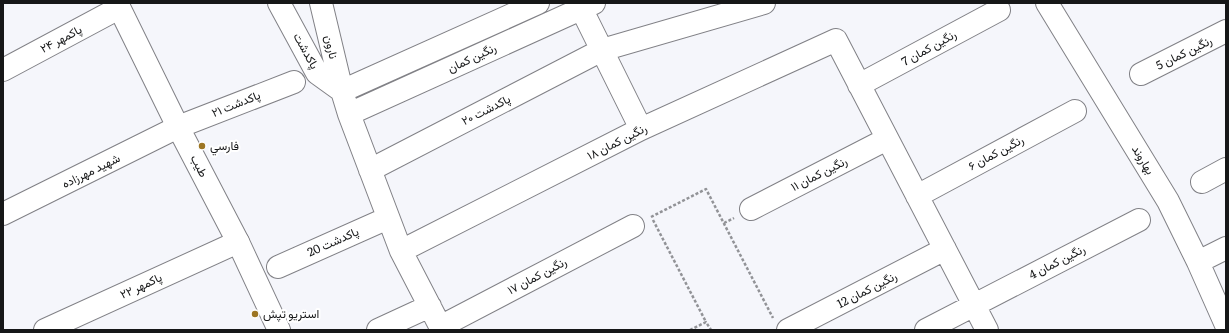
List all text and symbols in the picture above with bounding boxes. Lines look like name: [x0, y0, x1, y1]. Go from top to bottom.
street label: پاکمهر ۲۴: [36, 19, 85, 57]
street label: رنگین کمان 7: [898, 25, 959, 70]
street label: پاکدشت: [290, 29, 324, 72]
street label: رنگین کمان 5: [1152, 31, 1215, 73]
street label: نارون: [321, 33, 343, 60]
street label: رنگین کمان: [444, 38, 499, 76]
street label: پاکدشت ۲۱: [208, 85, 263, 121]
street label: پاکدشت ۲۰: [458, 89, 513, 129]
street label: رنگین کمان ۱۸: [583, 118, 650, 164]
street label: رنگین کمان ۶: [965, 130, 1026, 174]
place label: فارسي: [210, 136, 239, 156]
marker: فارسي: [197, 141, 207, 151]
street label: بهاروند: [1128, 141, 1160, 178]
street label: شهید مهرزاده: [58, 148, 123, 192]
street label: طیب: [187, 151, 213, 180]
street label: رنگین کمان ۱۱: [787, 151, 850, 195]
street label: پاکدشت 20: [304, 222, 361, 260]
street label: رنگین کمان 4: [1025, 239, 1088, 283]
street label: رنگین کمان ۱۷: [504, 252, 569, 298]
street label: رنگین کمان 12: [833, 266, 900, 312]
street label: پاکمهر ۲۲: [117, 267, 165, 303]
place label: استریو تپش: [263, 304, 319, 322]
marker: استریو تپش: [250, 309, 260, 319]

